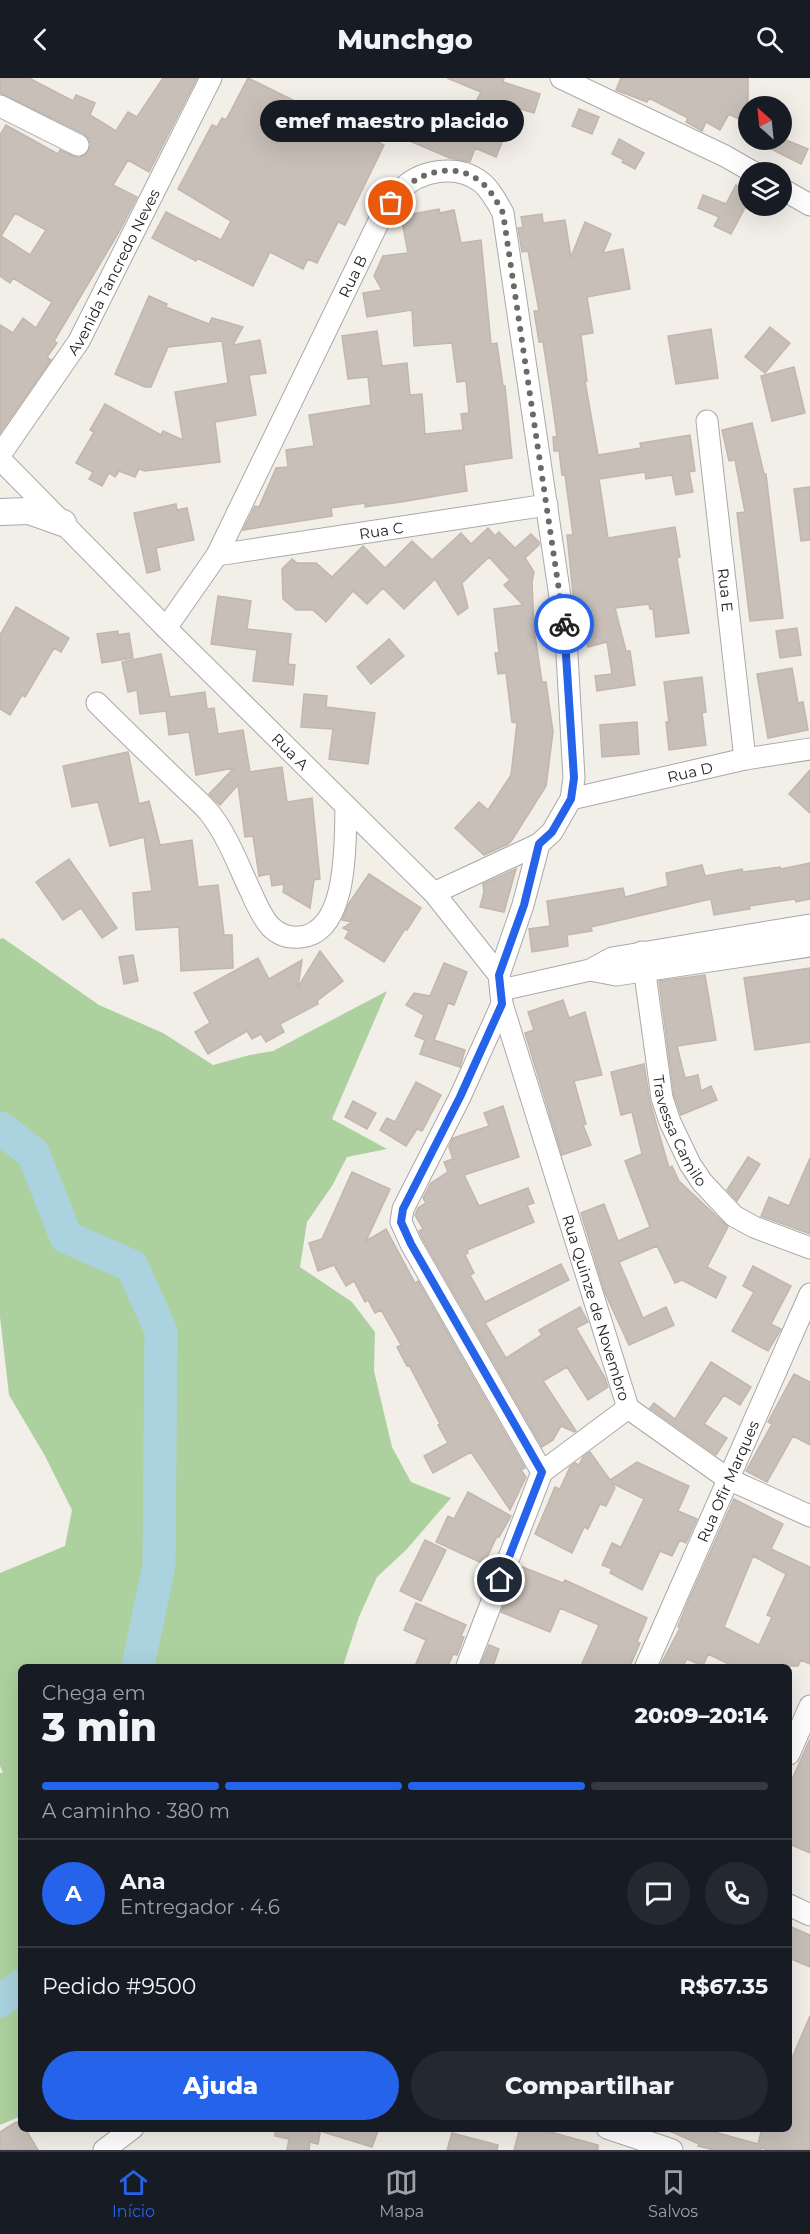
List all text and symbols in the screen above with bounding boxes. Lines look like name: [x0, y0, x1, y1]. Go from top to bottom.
icon: back: [24, 23, 57, 56]
text: Munchgo: [337, 23, 473, 56]
icon: search: [753, 23, 786, 56]
north arrow: [738, 96, 792, 150]
map controls: [738, 96, 792, 216]
callout: emef maestro placido: [259, 101, 523, 143]
text: emef maestro placido: [275, 109, 509, 133]
button: layers: [738, 162, 792, 216]
pin: [365, 177, 416, 228]
street label: Avenida Tancredo Neves: [63, 185, 163, 358]
icon: bag: [374, 186, 407, 219]
street label: Rua B: [334, 252, 371, 301]
street label: Rua C: [358, 517, 405, 543]
street label: Rua E: [714, 567, 738, 613]
courier: [534, 594, 594, 654]
icon: bike: [548, 608, 581, 641]
street label: Rua A: [268, 729, 313, 774]
street label: Rua D: [665, 757, 715, 786]
street label: Travessa Camilo: [649, 1074, 712, 1190]
street label: Rua Quinze de Novembro: [559, 1212, 635, 1403]
street label: Rua Ofir Marques: [692, 1417, 763, 1545]
pin: [474, 1554, 525, 1605]
icon: home: [483, 1563, 516, 1596]
text: Chega em: [42, 1681, 146, 1705]
text: 20:09–20:14: [635, 1702, 768, 1729]
text: 3 min: [42, 1703, 157, 1751]
text: A caminho · 380 m: [42, 1799, 230, 1823]
button: chat: [627, 1862, 690, 1925]
button: phone: [705, 1862, 768, 1925]
text: Ana: [120, 1868, 166, 1895]
text: A: [65, 1880, 82, 1907]
text: Entregador · 4.6: [120, 1895, 280, 1919]
text: Pedido #9500: [42, 1973, 196, 2000]
text: R$67.35: [679, 1973, 768, 2000]
button: Ajuda: [42, 2051, 399, 2120]
button: Compartilhar: [411, 2051, 768, 2120]
tab: Início: [112, 2166, 155, 2221]
tab: Mapa: [379, 2166, 424, 2221]
tab: Salvos: [648, 2166, 698, 2221]

